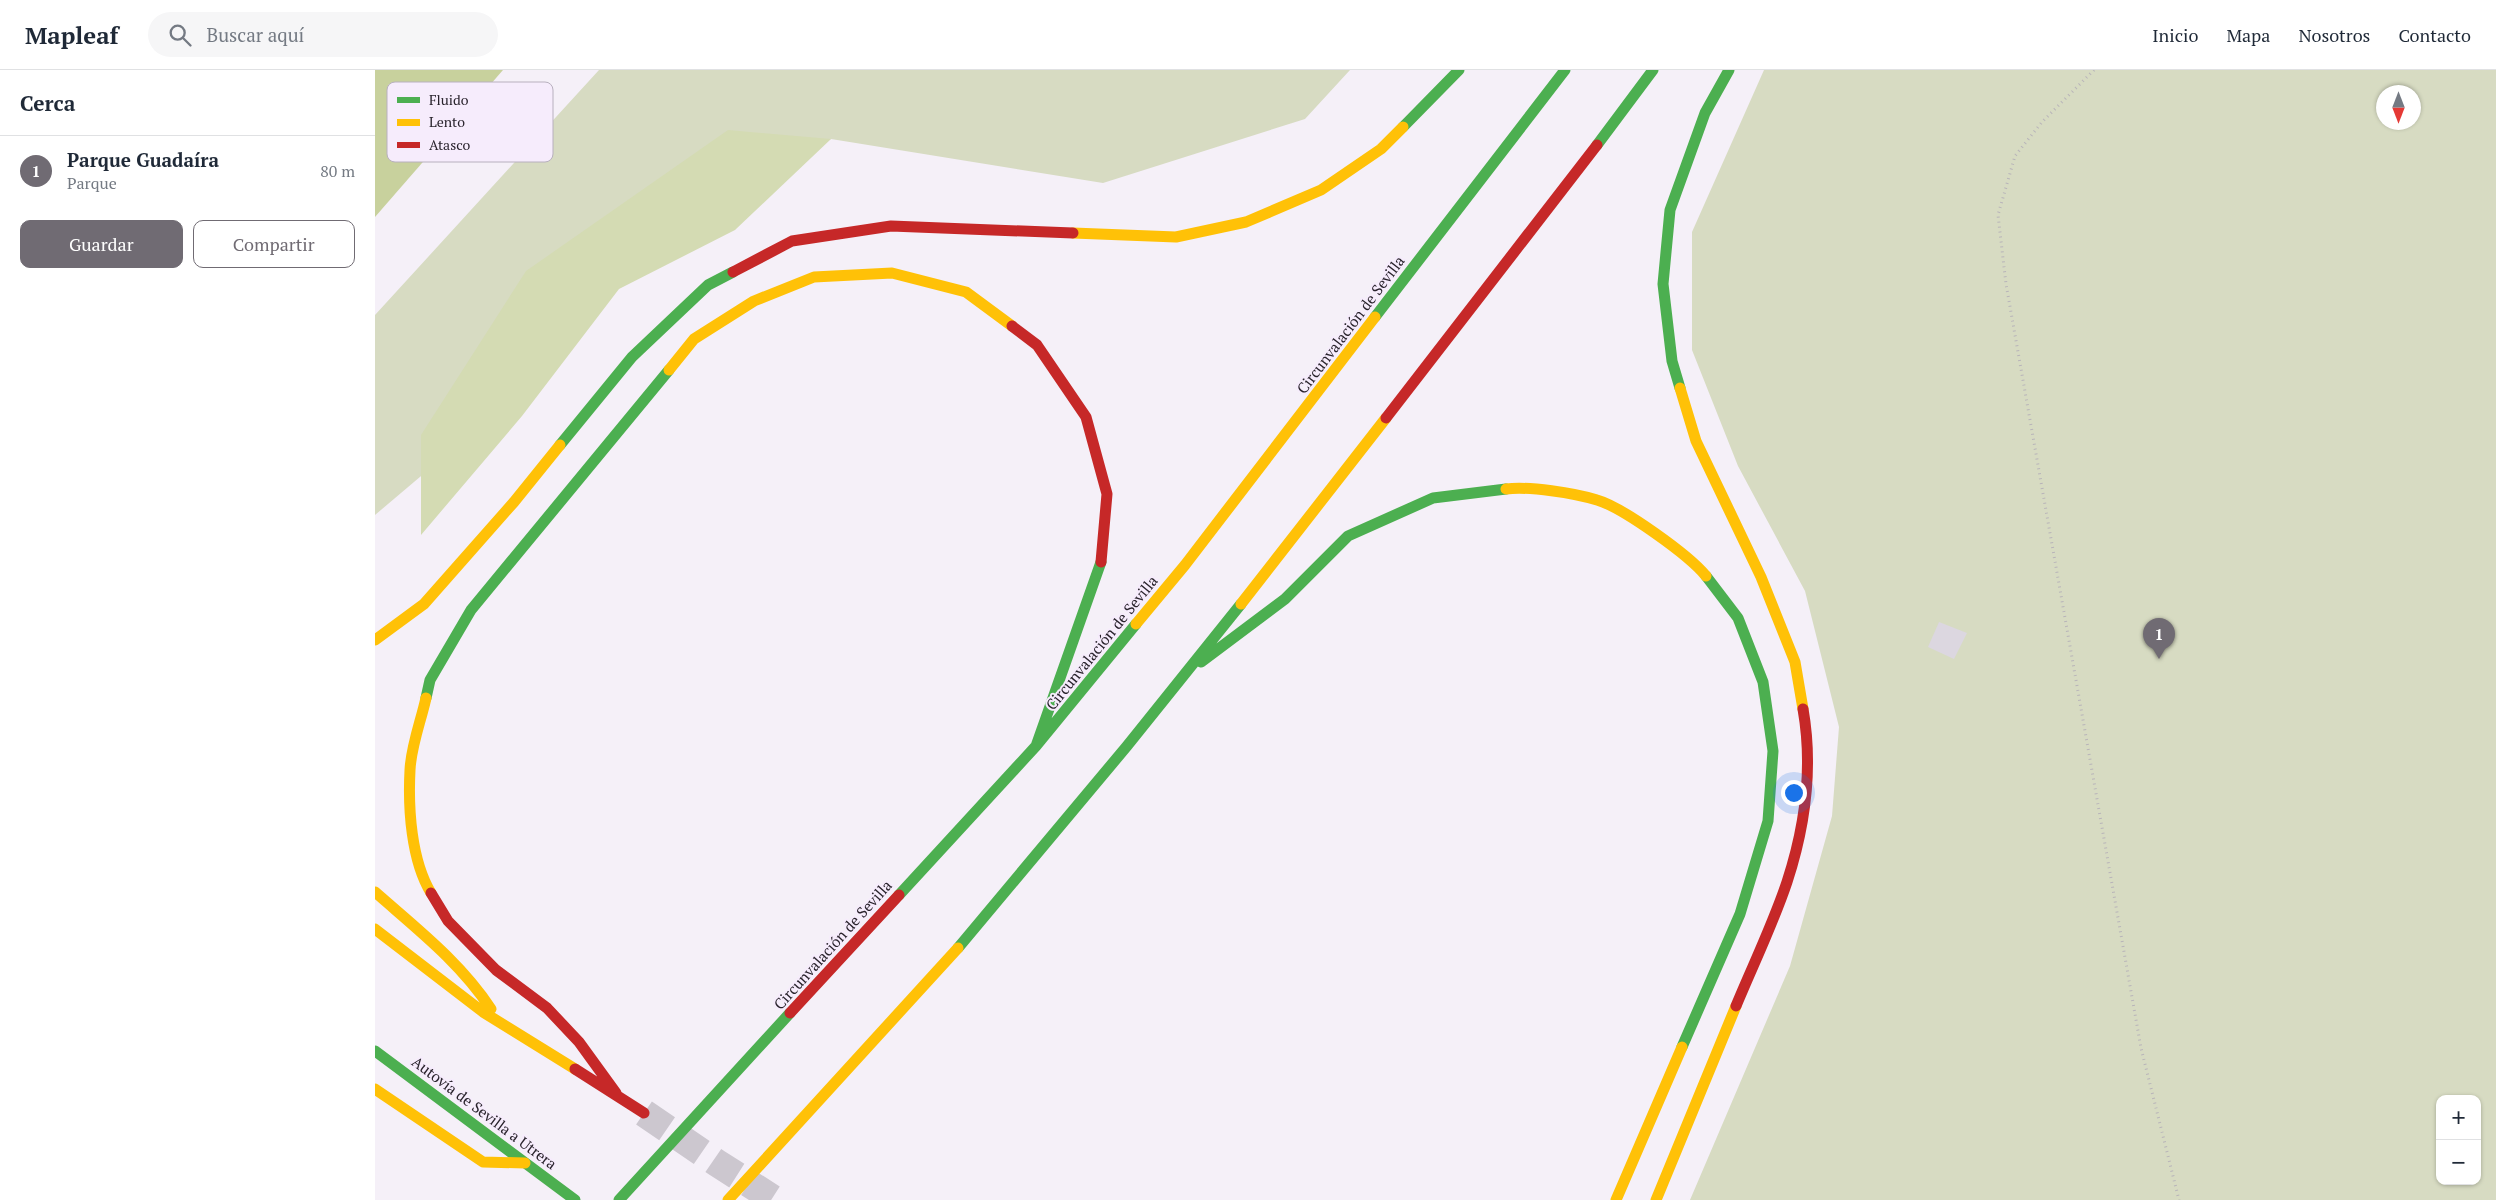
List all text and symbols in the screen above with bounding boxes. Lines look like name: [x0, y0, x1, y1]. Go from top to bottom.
search box: [148, 12, 498, 57]
text: Mapleaf: [25, 19, 118, 51]
icon: search: [166, 21, 194, 49]
text: Buscar aquí: [206, 22, 304, 47]
text: Inicio: [2152, 23, 2198, 47]
text: Mapa: [2226, 23, 2270, 47]
text: Nosotros: [2298, 23, 2370, 47]
text: Contacto: [2398, 23, 2471, 47]
legend: [387, 82, 553, 162]
north arrow: [2376, 85, 2421, 130]
text: Cerca: [20, 89, 75, 117]
text: Fluido: [429, 90, 469, 109]
text: Lento: [429, 112, 465, 131]
text: Atasco: [429, 135, 470, 154]
text: Parque Guadaíra: [67, 147, 219, 172]
text: 1: [31, 160, 41, 182]
text: 80 m: [320, 160, 355, 182]
text: Parque: [67, 172, 117, 194]
button: Guardar: [20, 220, 183, 268]
button: Compartir: [193, 220, 355, 268]
street label: Circunvalación de Sevilla: [1292, 251, 1409, 397]
street label: Circunvalación de Sevilla: [1041, 571, 1162, 714]
pin: 1: [2143, 618, 2175, 659]
your location: [1781, 780, 1807, 806]
street label: Circunvalación de Sevilla: [769, 875, 896, 1013]
street label: Autovía de Sevilla a Utrera: [408, 1051, 561, 1174]
map controls: [2436, 1095, 2481, 1185]
button: +: [2436, 1095, 2481, 1140]
button: −: [2436, 1140, 2481, 1185]

